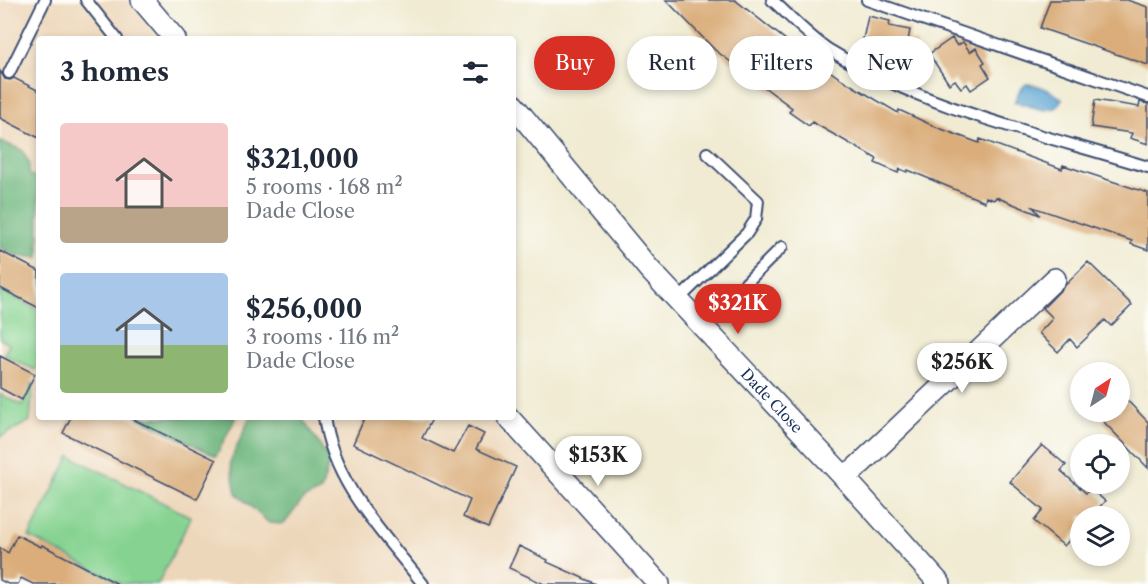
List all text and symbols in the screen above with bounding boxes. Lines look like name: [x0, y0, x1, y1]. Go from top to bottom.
chip: Buy: [534, 36, 615, 90]
chip: Rent: [627, 36, 717, 90]
chip: Filters: [729, 36, 834, 90]
chip: New: [846, 36, 934, 90]
text: 3 homes: [60, 56, 169, 88]
icon: filters: [459, 56, 492, 89]
text: $321,000: [246, 143, 359, 175]
icon: home: [108, 147, 180, 219]
text: 5 rooms · 168 m²: [246, 175, 403, 199]
text: Dade Close: [246, 199, 355, 223]
pin: $321K: [696, 284, 780, 335]
text: $321K: [708, 291, 768, 315]
text: $256,000: [246, 293, 362, 325]
icon: home: [108, 297, 180, 369]
text: 3 rooms · 116 m²: [246, 325, 399, 349]
pin: $256K: [920, 343, 1004, 394]
text: Dade Close: [246, 349, 355, 373]
text: $256K: [931, 350, 993, 374]
north arrow: [1070, 362, 1130, 422]
map controls: [1070, 362, 1130, 566]
street label: Dade Close: [737, 364, 807, 437]
button: locate: [1070, 434, 1130, 494]
pin: $153K: [556, 436, 640, 487]
text: $153K: [569, 443, 627, 467]
button: layers: [1070, 506, 1130, 566]

